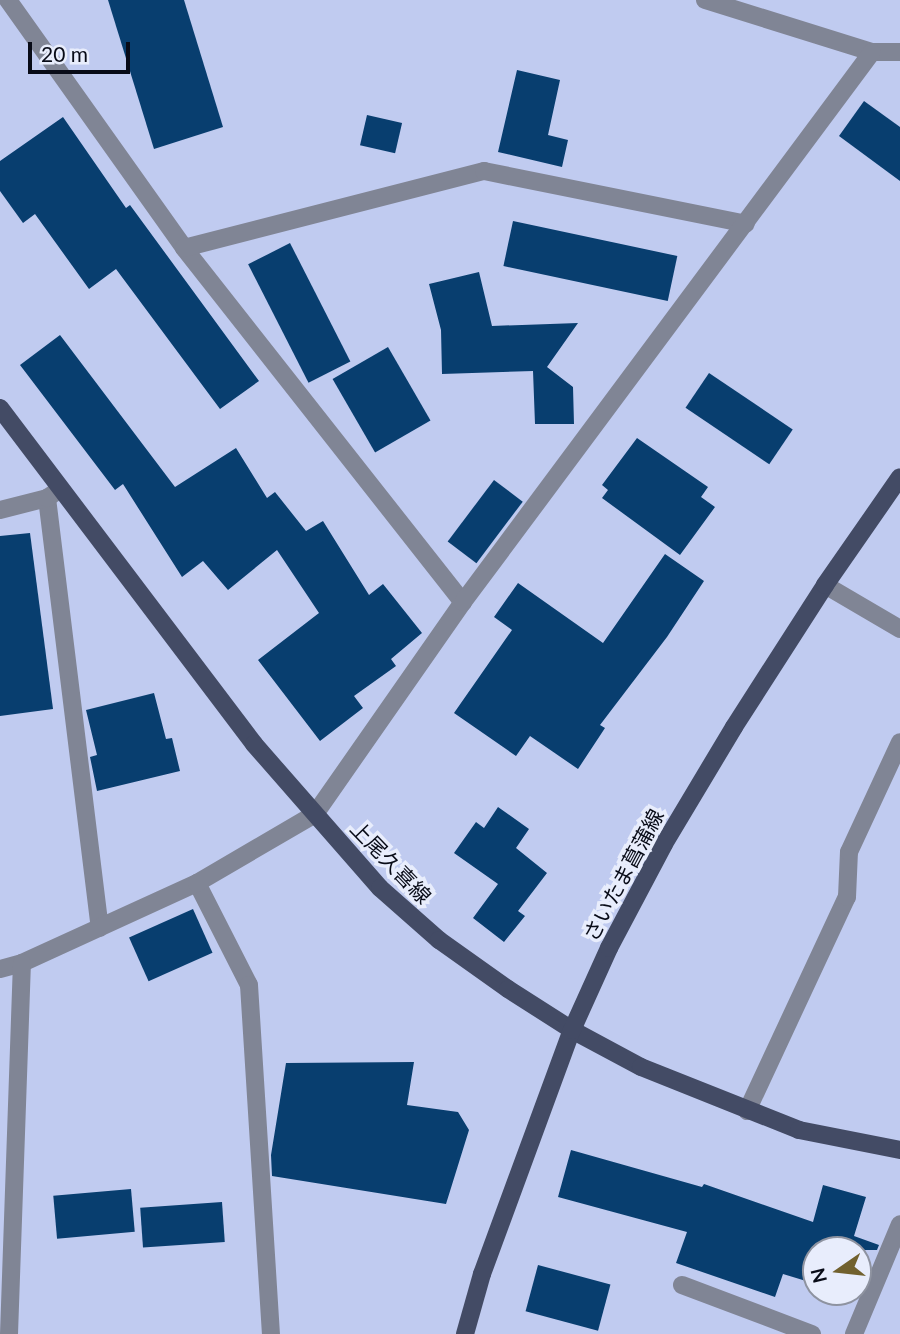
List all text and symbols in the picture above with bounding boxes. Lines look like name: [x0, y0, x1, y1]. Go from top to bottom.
scale bar: [32, 28, 133, 72]
text: 20 m: [41, 41, 88, 66]
street label: さいたま菖蒲線: [577, 804, 669, 946]
street label: 上尾久喜線: [345, 815, 437, 909]
north arrow: [802, 1236, 872, 1306]
text: N: [805, 1266, 831, 1286]

